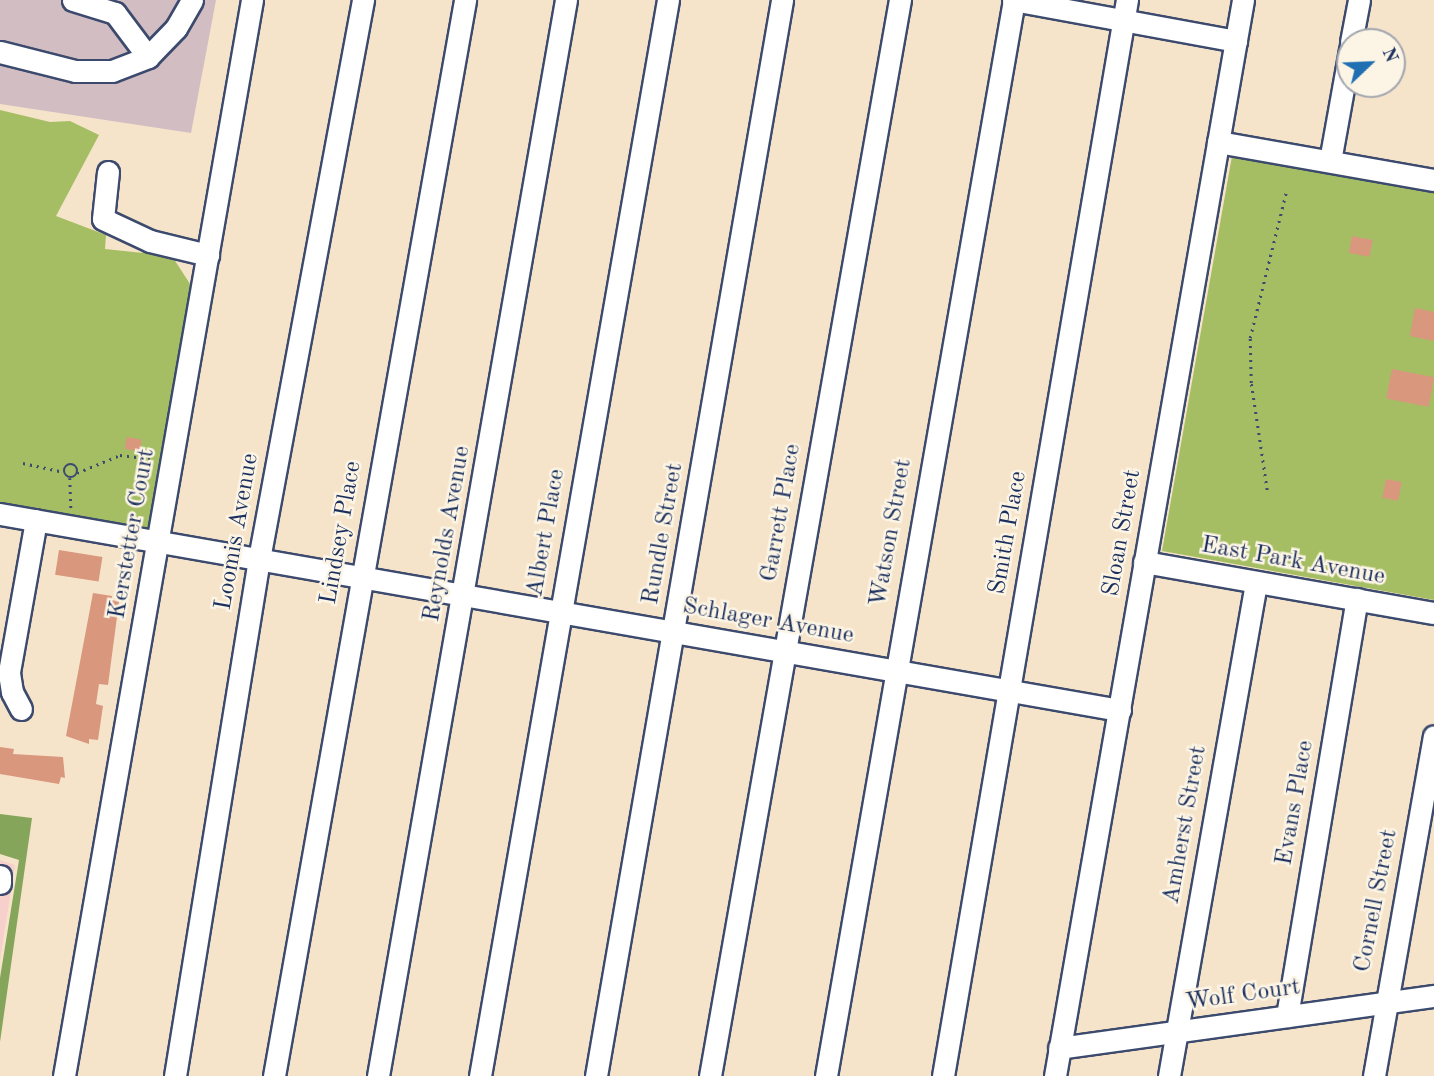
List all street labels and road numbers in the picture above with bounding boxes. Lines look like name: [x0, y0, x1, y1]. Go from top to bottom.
street label: Garrett Place: [756, 442, 808, 584]
street label: Reynolds Avenue: [418, 444, 478, 624]
street label: Kerstetter Court: [104, 447, 162, 621]
street label: Loomis Avenue: [210, 451, 266, 613]
street label: Watson Street: [865, 457, 919, 609]
street label: Lindsey Place: [315, 459, 369, 607]
street label: Rundle Street: [637, 461, 691, 607]
street label: Albert Place: [522, 467, 572, 599]
street label: Sloan Street: [1098, 467, 1148, 599]
street label: Smith Place: [984, 469, 1034, 597]
street label: East Park Avenue: [1199, 532, 1387, 592]
street label: Schlager Avenue: [680, 593, 856, 651]
street label: Evans Place: [1271, 738, 1321, 868]
street label: Amherst Street: [1158, 743, 1214, 907]
street label: Cornell Street: [1349, 827, 1405, 975]
street label: Wolf Court: [1184, 974, 1302, 1018]

